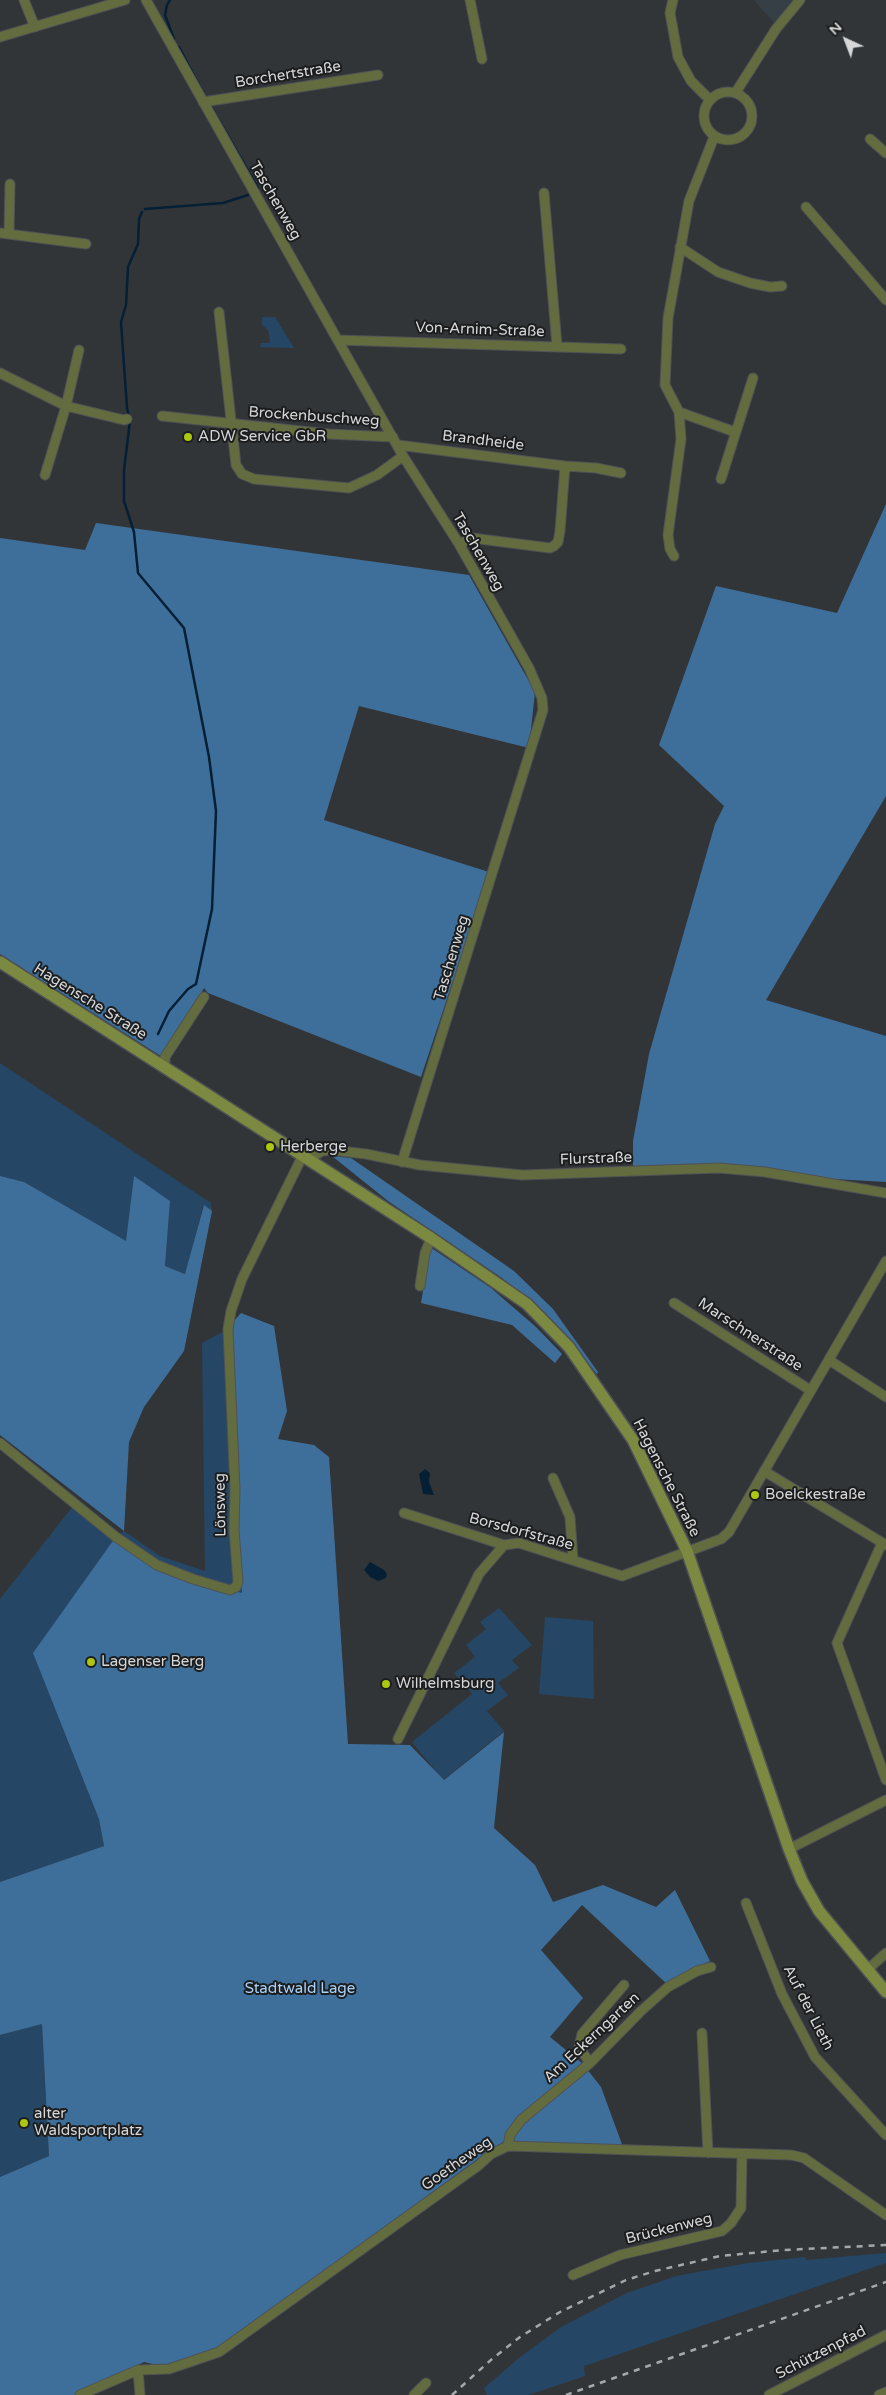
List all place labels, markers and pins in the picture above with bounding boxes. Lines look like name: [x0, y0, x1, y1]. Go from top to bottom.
place label: ADW Service GbR: [198, 428, 326, 446]
marker: ADW Service GbR: [182, 431, 194, 443]
place label: Herberge: [280, 1138, 347, 1156]
marker: Herberge: [264, 1141, 276, 1153]
place label: Boelckestraße: [765, 1486, 866, 1504]
marker: Boelckestraße: [749, 1489, 761, 1501]
place label: Lagenser Berg: [101, 1653, 204, 1671]
marker: Lagenser Berg: [85, 1656, 97, 1668]
place label: Wilhelmsburg: [396, 1675, 494, 1693]
marker: Wilhelmsburg: [380, 1678, 392, 1690]
place label: alter Waldsportplatz: [34, 2105, 142, 2140]
marker: alter Waldsportplatz: [18, 2117, 30, 2129]

